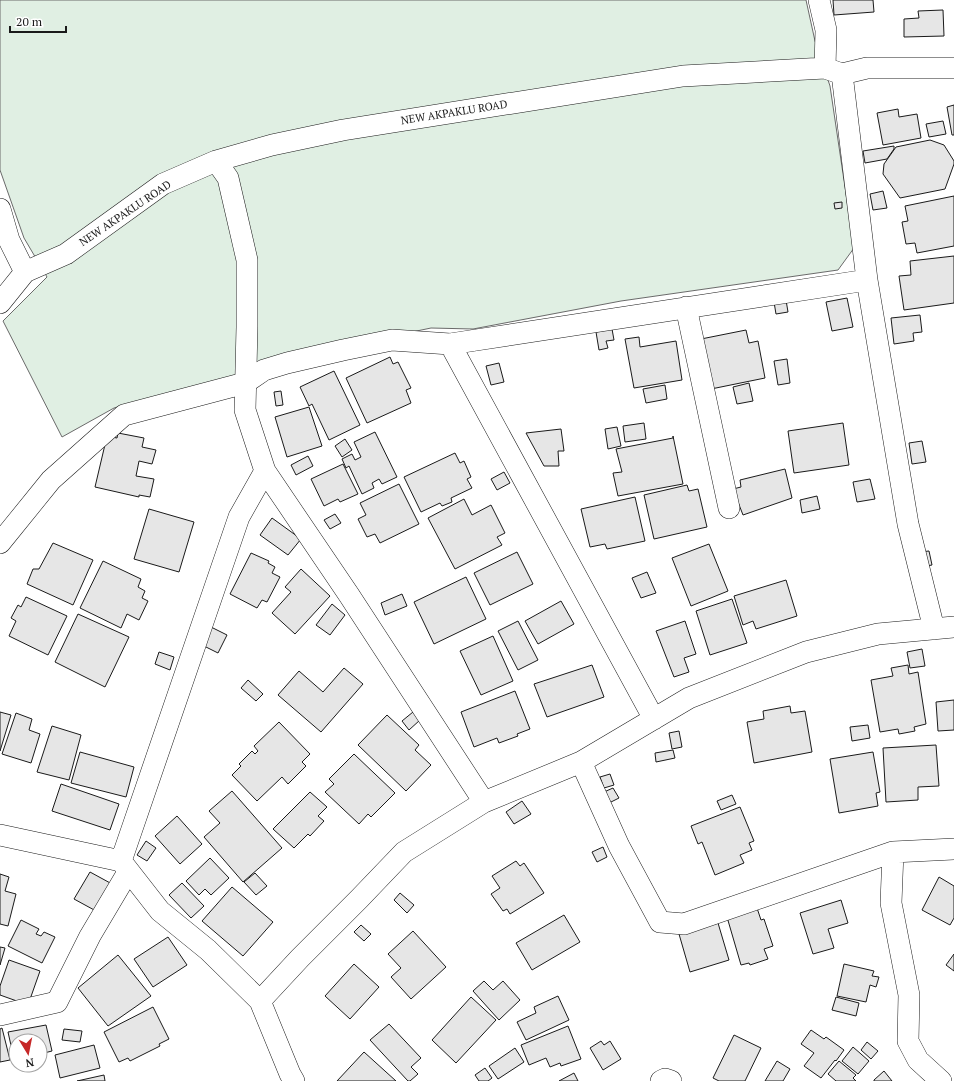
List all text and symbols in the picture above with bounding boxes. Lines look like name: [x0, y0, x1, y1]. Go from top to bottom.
scale bar: [10, 8, 66, 34]
text: 20 m: [16, 14, 43, 29]
street label: NEW AKPAKLU ROAD: [400, 97, 509, 127]
street label: NEW AKPAKLU ROAD: [76, 177, 174, 249]
north arrow: [8, 1033, 48, 1073]
text: N: [24, 1055, 35, 1071]

